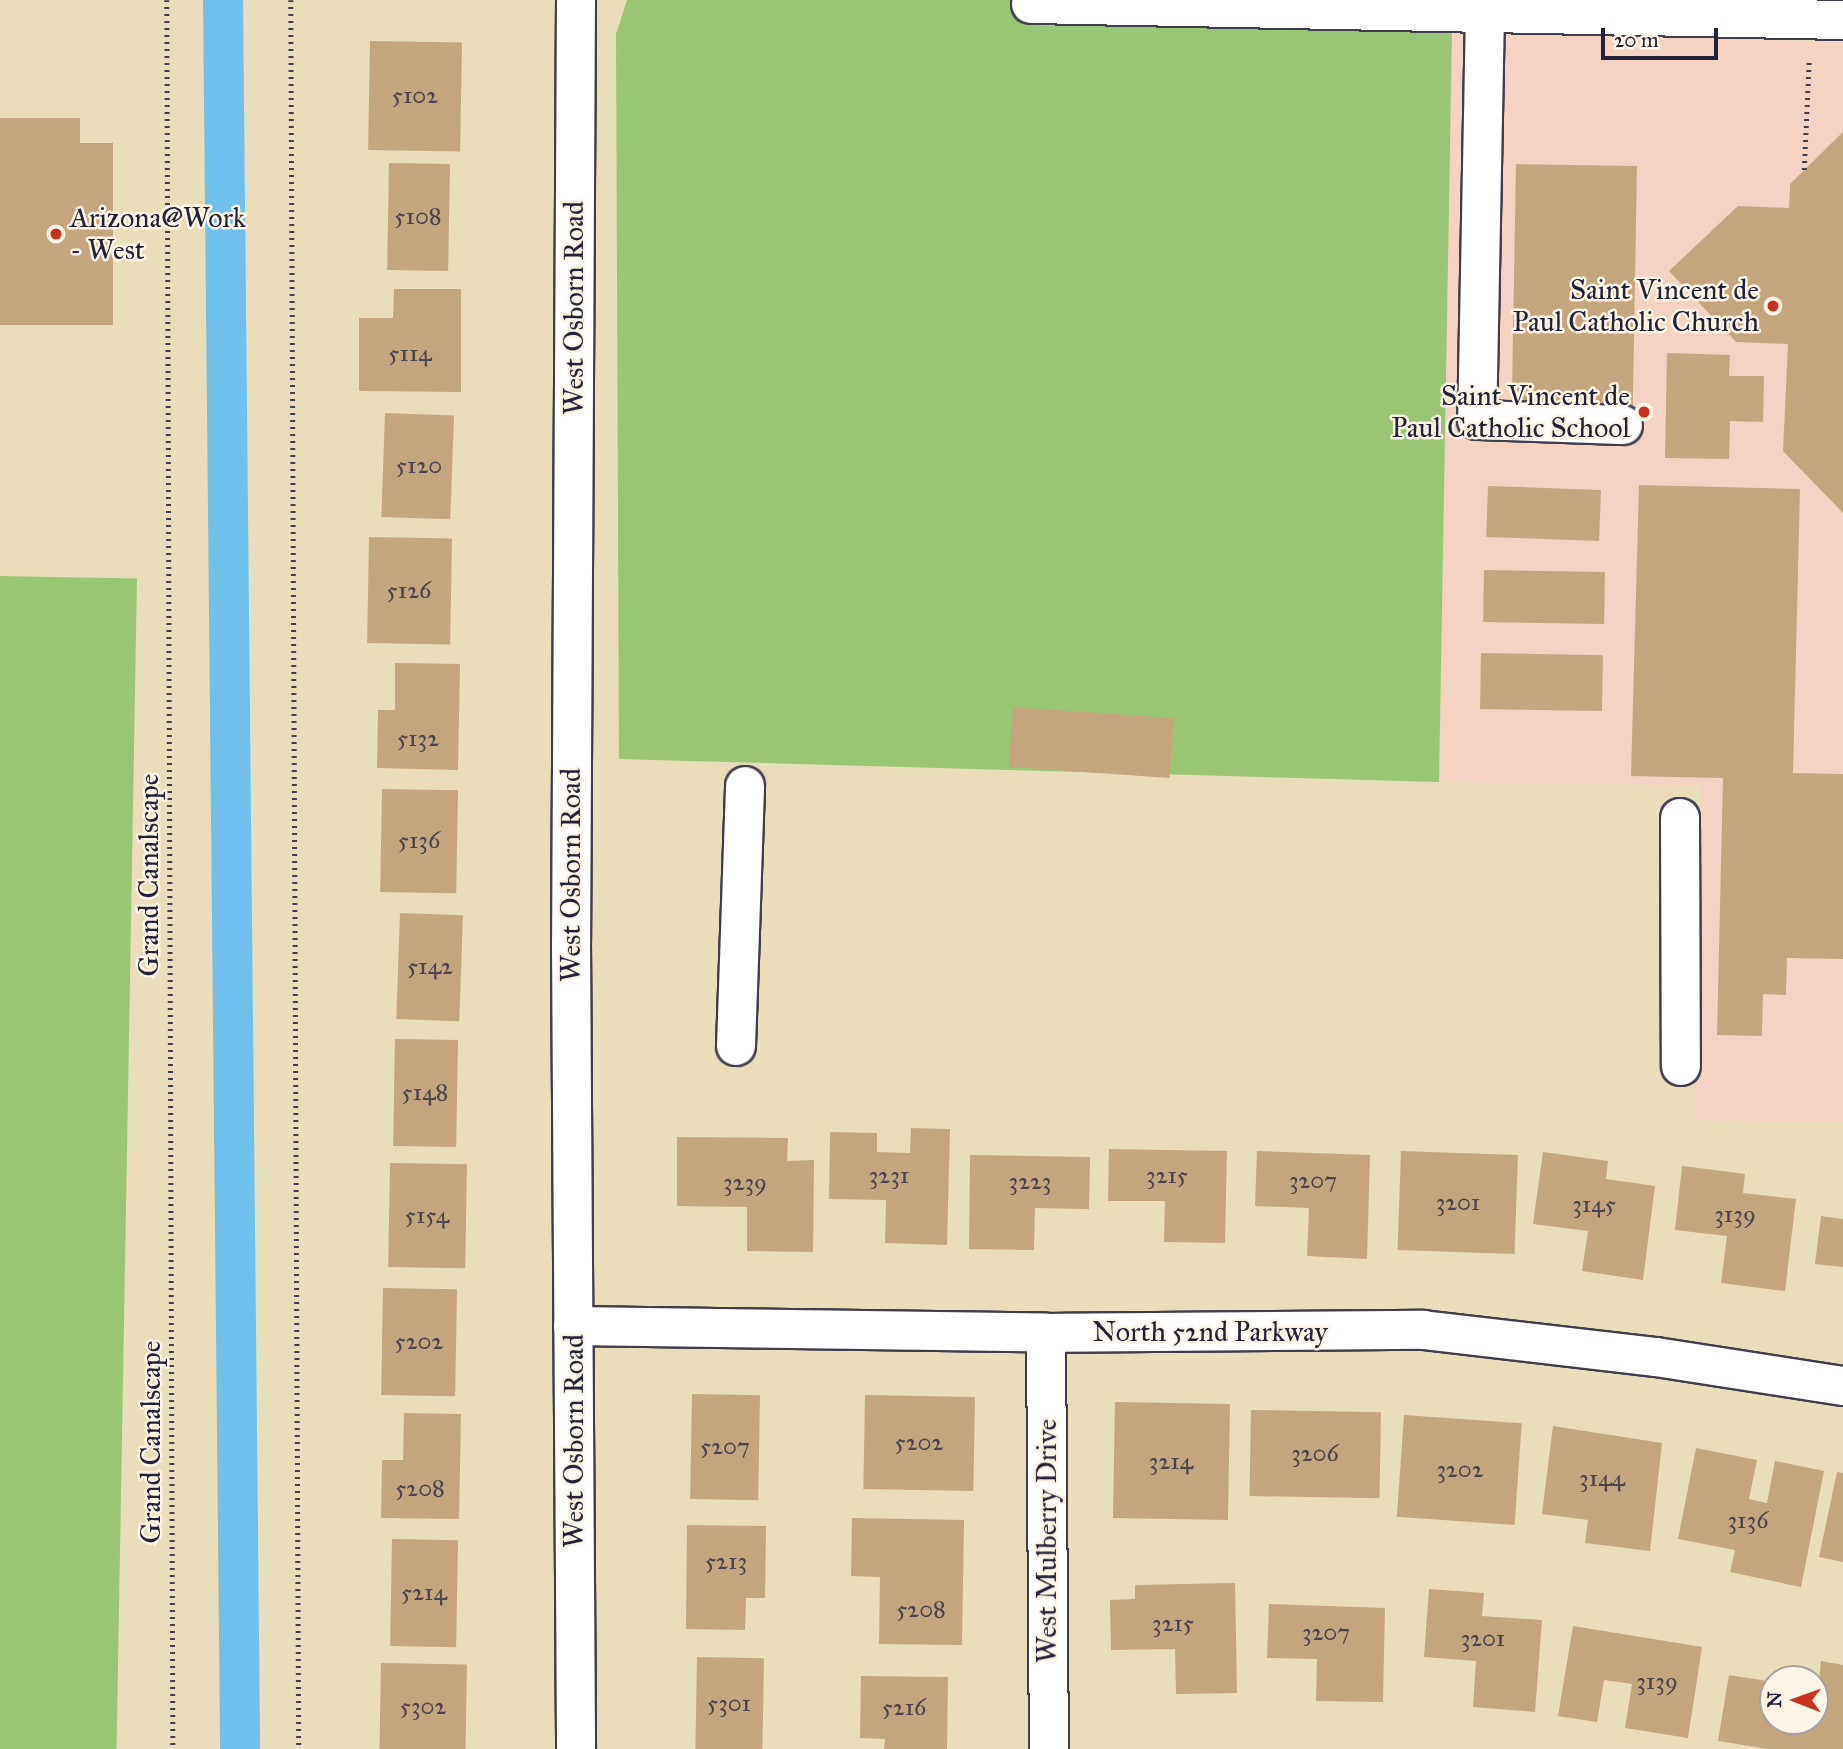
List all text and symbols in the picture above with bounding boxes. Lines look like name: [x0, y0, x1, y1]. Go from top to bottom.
scale bar: [1605, 14, 1722, 58]
text: 20 m: [1614, 27, 1659, 53]
house number: 5102: [392, 82, 438, 110]
place label: Arizona@Work - West: [70, 201, 246, 267]
street label: West Osborn Road: [557, 201, 591, 415]
house number: 5108: [394, 203, 442, 231]
marker: Arizona@Work - West: [48, 226, 64, 242]
place label: Saint Vincent de Paul Catholic Church: [1512, 273, 1759, 339]
marker: Saint Vincent de Paul Catholic Church: [1765, 298, 1781, 314]
house number: 5114: [388, 340, 432, 368]
place label: Saint Vincent de Paul Catholic School: [1391, 379, 1630, 445]
marker: Saint Vincent de Paul Catholic School: [1636, 404, 1652, 420]
house number: 5120: [396, 452, 442, 480]
house number: 5126: [387, 577, 431, 605]
house number: 5132: [397, 725, 439, 753]
street label: West Osborn Road: [554, 768, 588, 982]
street label: Grand Canalscape: [132, 773, 166, 977]
house number: 5136: [398, 827, 440, 855]
house number: 5142: [407, 953, 453, 981]
house number: 5148: [402, 1079, 448, 1107]
house number: 3231: [869, 1162, 909, 1190]
house number: 3215: [1146, 1162, 1188, 1190]
house number: 3207: [1289, 1167, 1337, 1195]
house number: 3223: [1009, 1168, 1051, 1196]
house number: 3239: [723, 1169, 767, 1197]
house number: 3201: [1436, 1189, 1480, 1217]
house number: 3145: [1572, 1191, 1616, 1219]
house number: 3139: [1714, 1201, 1756, 1229]
house number: 5154: [405, 1202, 449, 1230]
street label: North 52nd Parkway: [1092, 1315, 1328, 1349]
house number: 5202: [395, 1328, 443, 1356]
street label: West Osborn Road: [557, 1334, 591, 1548]
street label: Grand Canalscape: [134, 1340, 168, 1544]
street label: West Mulberry Drive: [1030, 1419, 1064, 1663]
house number: 5202: [895, 1429, 943, 1457]
house number: 5207: [700, 1433, 750, 1461]
house number: 3206: [1291, 1440, 1339, 1468]
house number: 3214: [1149, 1448, 1193, 1476]
house number: 3202: [1436, 1456, 1484, 1484]
house number: 3144: [1579, 1465, 1625, 1493]
house number: 5208: [395, 1475, 445, 1503]
house number: 3136: [1728, 1507, 1768, 1535]
house number: 5213: [705, 1548, 747, 1576]
house number: 5214: [401, 1579, 447, 1607]
house number: 5208: [896, 1596, 946, 1624]
house number: 3215: [1152, 1610, 1194, 1638]
house number: 3207: [1302, 1619, 1350, 1647]
house number: 3201: [1461, 1625, 1505, 1653]
north arrow: [1759, 1665, 1829, 1735]
house number: 3139: [1636, 1668, 1678, 1696]
house number: 5301: [707, 1690, 751, 1718]
text: N: [1763, 1691, 1786, 1708]
house number: 5302: [400, 1693, 446, 1721]
house number: 5216: [882, 1694, 926, 1722]

